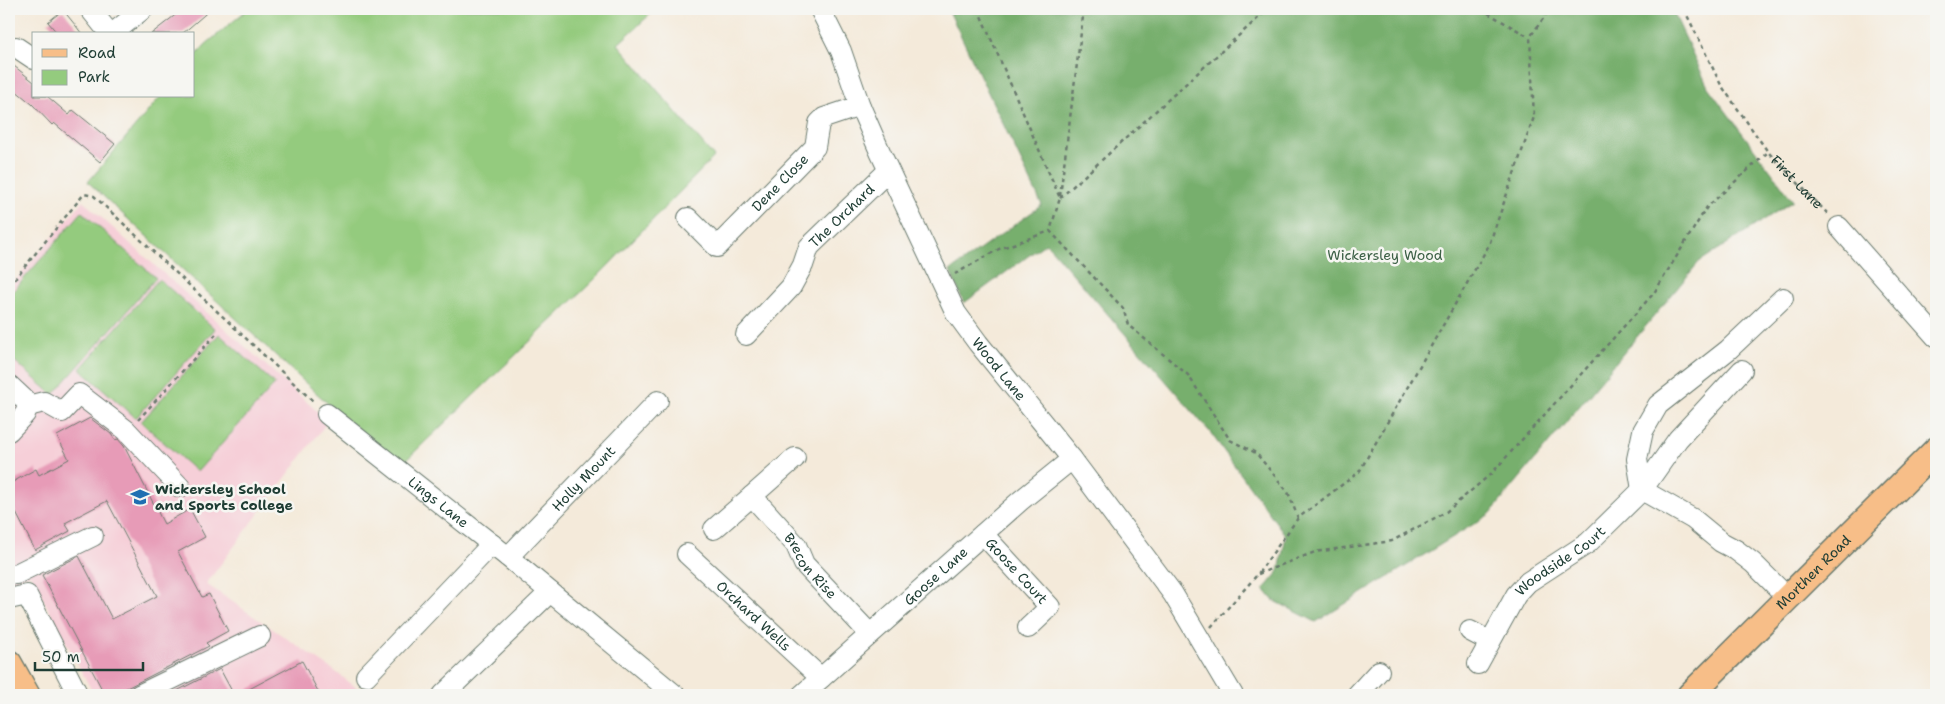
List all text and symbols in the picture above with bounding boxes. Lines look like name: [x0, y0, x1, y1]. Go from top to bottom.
legend: [32, 32, 195, 98]
text: Road: [78, 43, 116, 63]
text: Park: [78, 67, 110, 87]
street label: Dene Close: [748, 150, 812, 215]
street label: First Lane: [1767, 151, 1827, 213]
street label: The Orchard: [805, 180, 878, 251]
park label: Wickersley Wood: [1327, 246, 1443, 264]
street label: Wood Lane: [968, 334, 1030, 404]
street label: Holly Mount: [548, 442, 619, 515]
street label: Lings Lane: [404, 473, 472, 532]
place label: Wickersley School and Sports College: [155, 480, 293, 514]
school or university icon: Wickersley School and Sports College: [129, 486, 151, 508]
street label: Woodside Court: [1511, 522, 1609, 599]
street label: Brecon Rise: [780, 529, 841, 602]
street label: Morthen Road: [1772, 531, 1855, 613]
street label: Goose Court: [982, 534, 1052, 608]
street label: Goose Lane: [900, 543, 971, 609]
street label: Orchard Wells: [713, 577, 795, 655]
scale bar: [35, 639, 142, 671]
text: 50 m: [42, 647, 80, 667]

